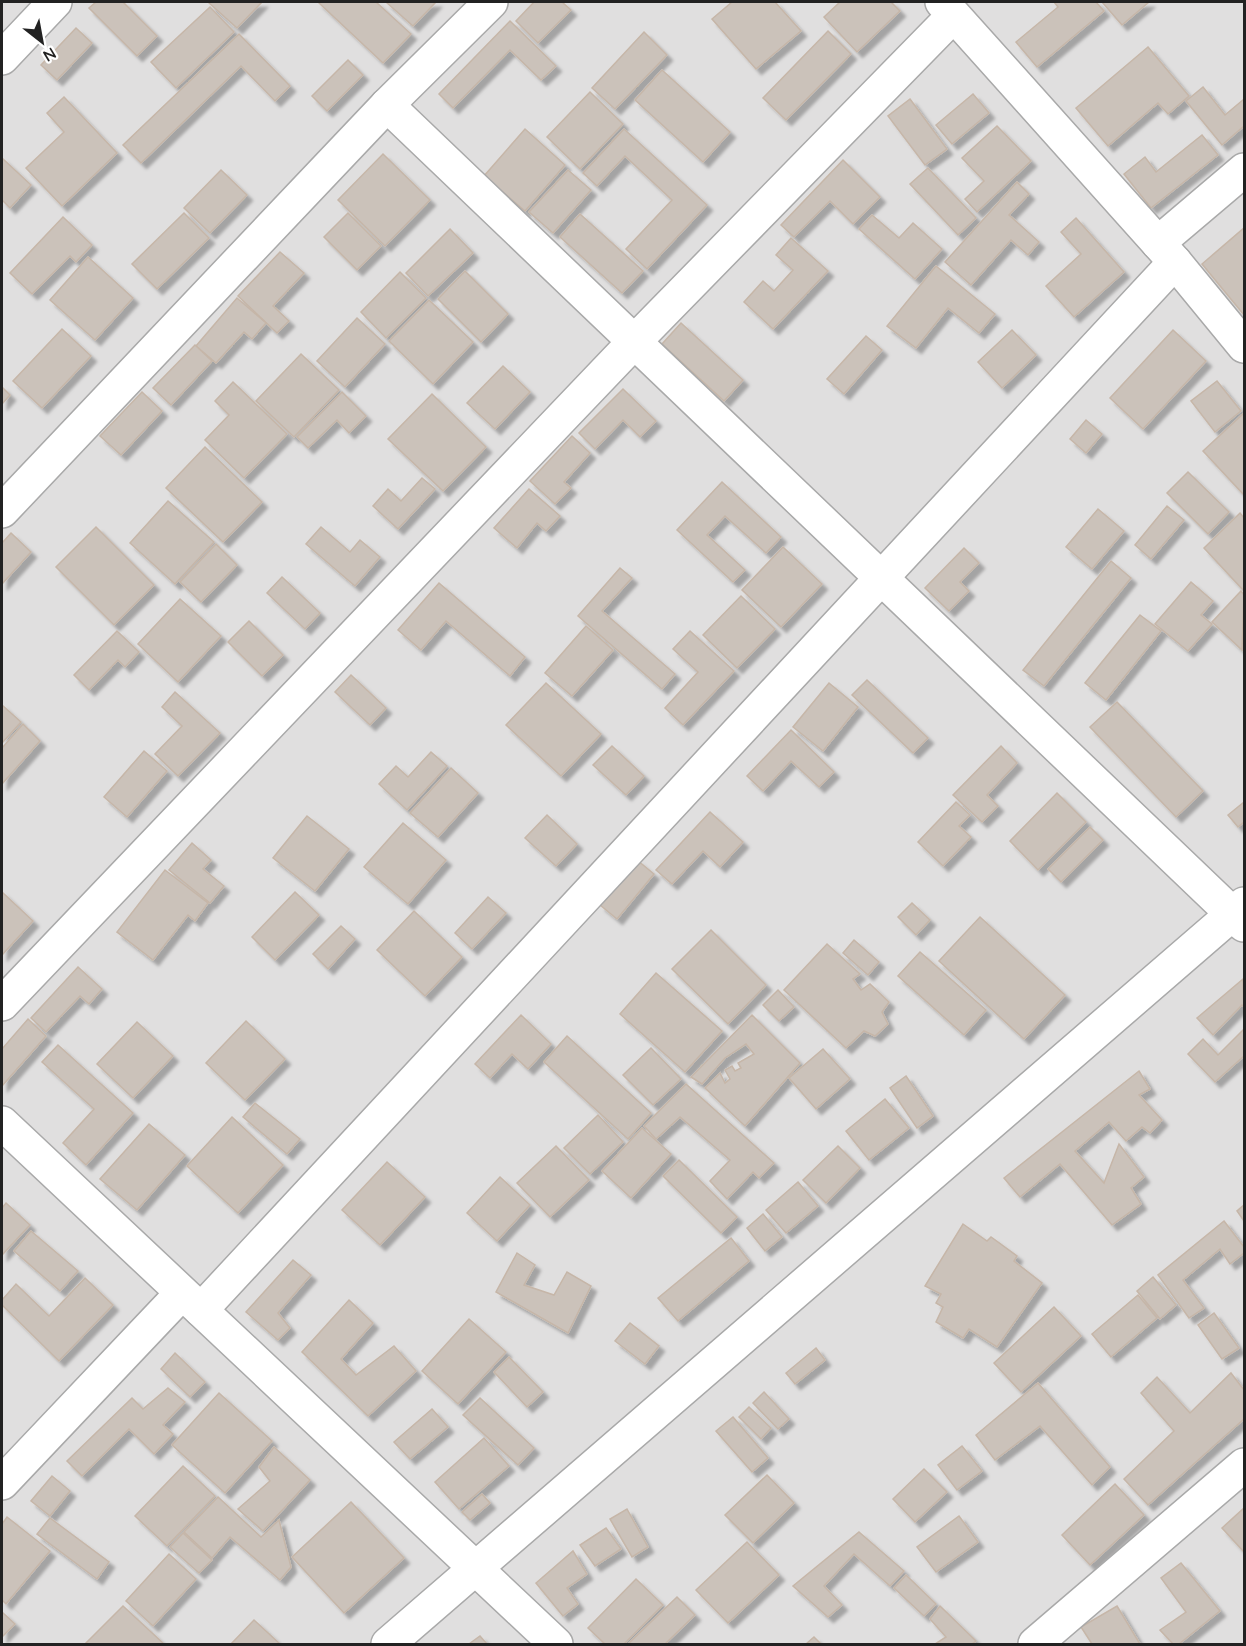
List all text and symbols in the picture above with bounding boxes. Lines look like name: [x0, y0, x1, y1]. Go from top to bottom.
north arrow: [12, 12, 72, 72]
text: N: [40, 43, 60, 66]

